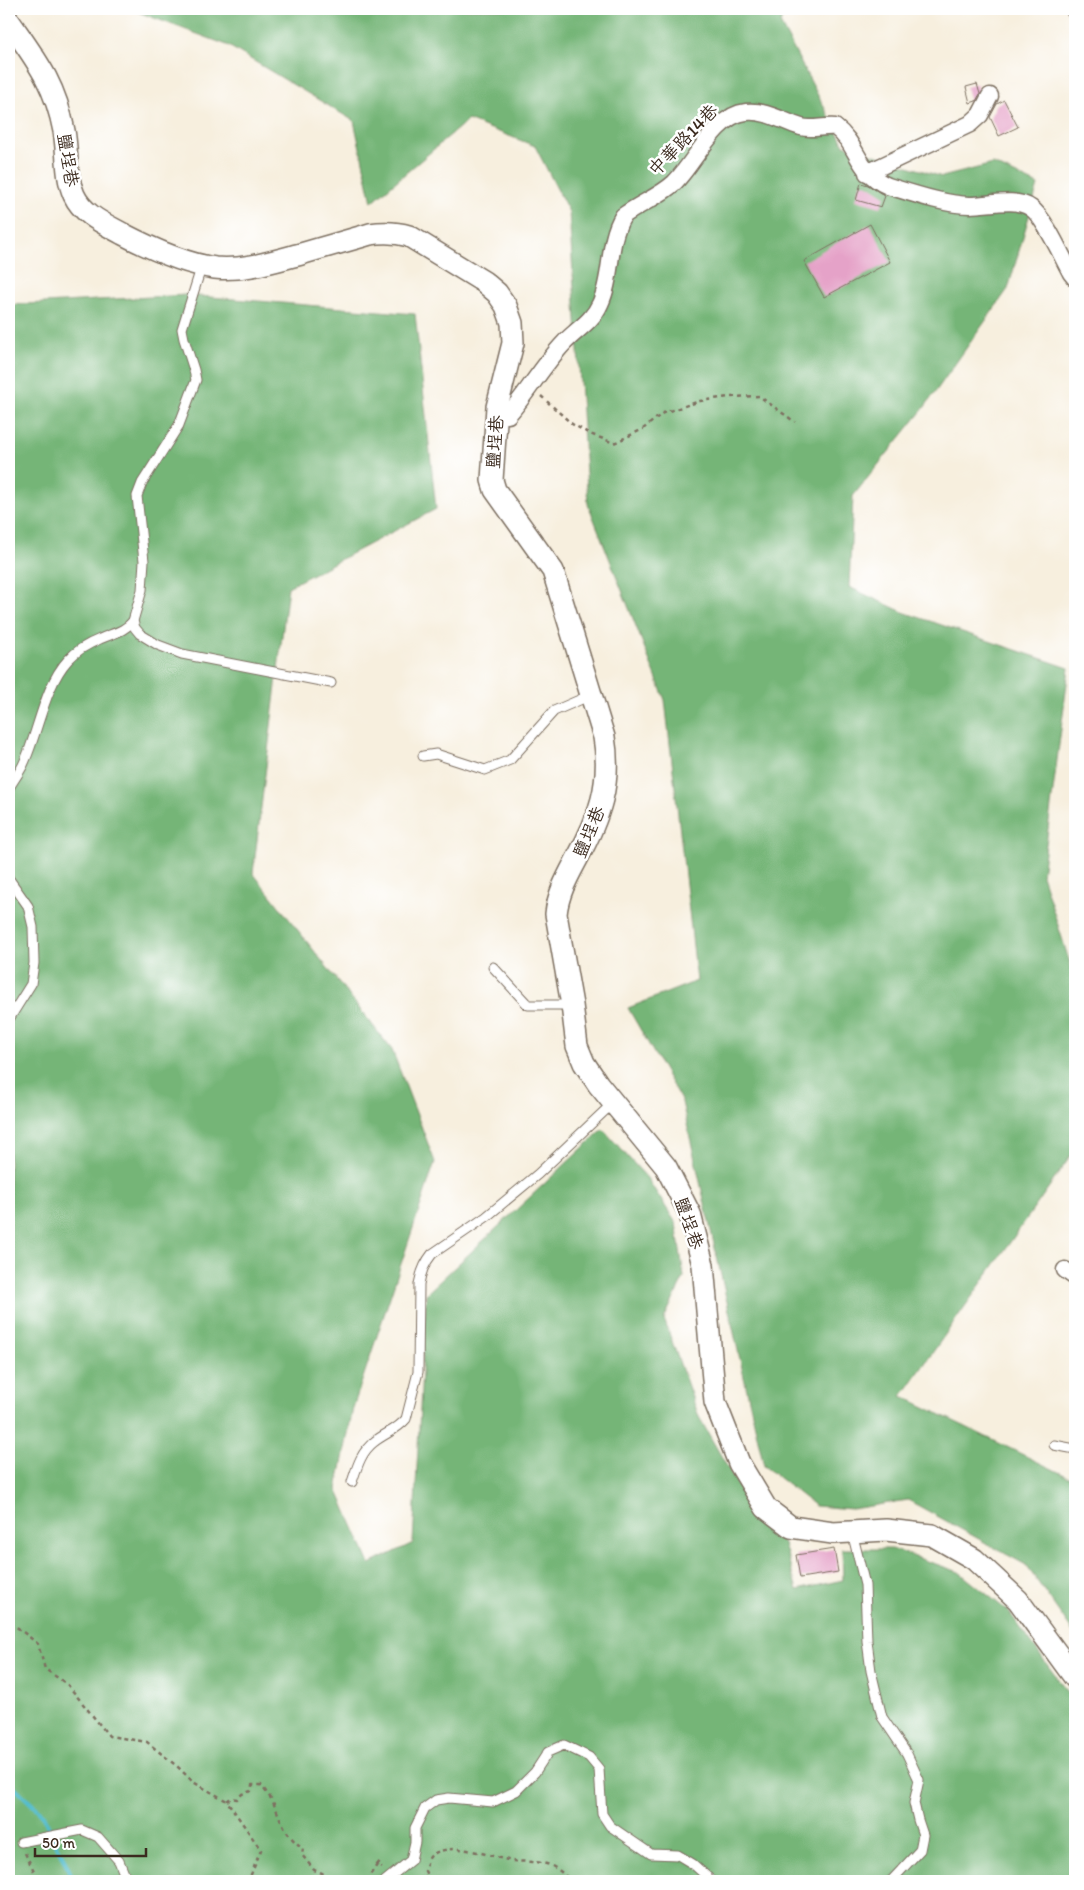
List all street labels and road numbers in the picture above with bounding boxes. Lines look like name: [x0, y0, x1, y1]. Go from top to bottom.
street label: 中華路14巷: [643, 100, 723, 180]
street label: 鹽埕巷: [53, 132, 83, 188]
street label: 鹽埕巷: [482, 414, 508, 470]
street label: 鹽埕巷: [568, 803, 610, 861]
street label: 鹽埕巷: [670, 1194, 708, 1252]

